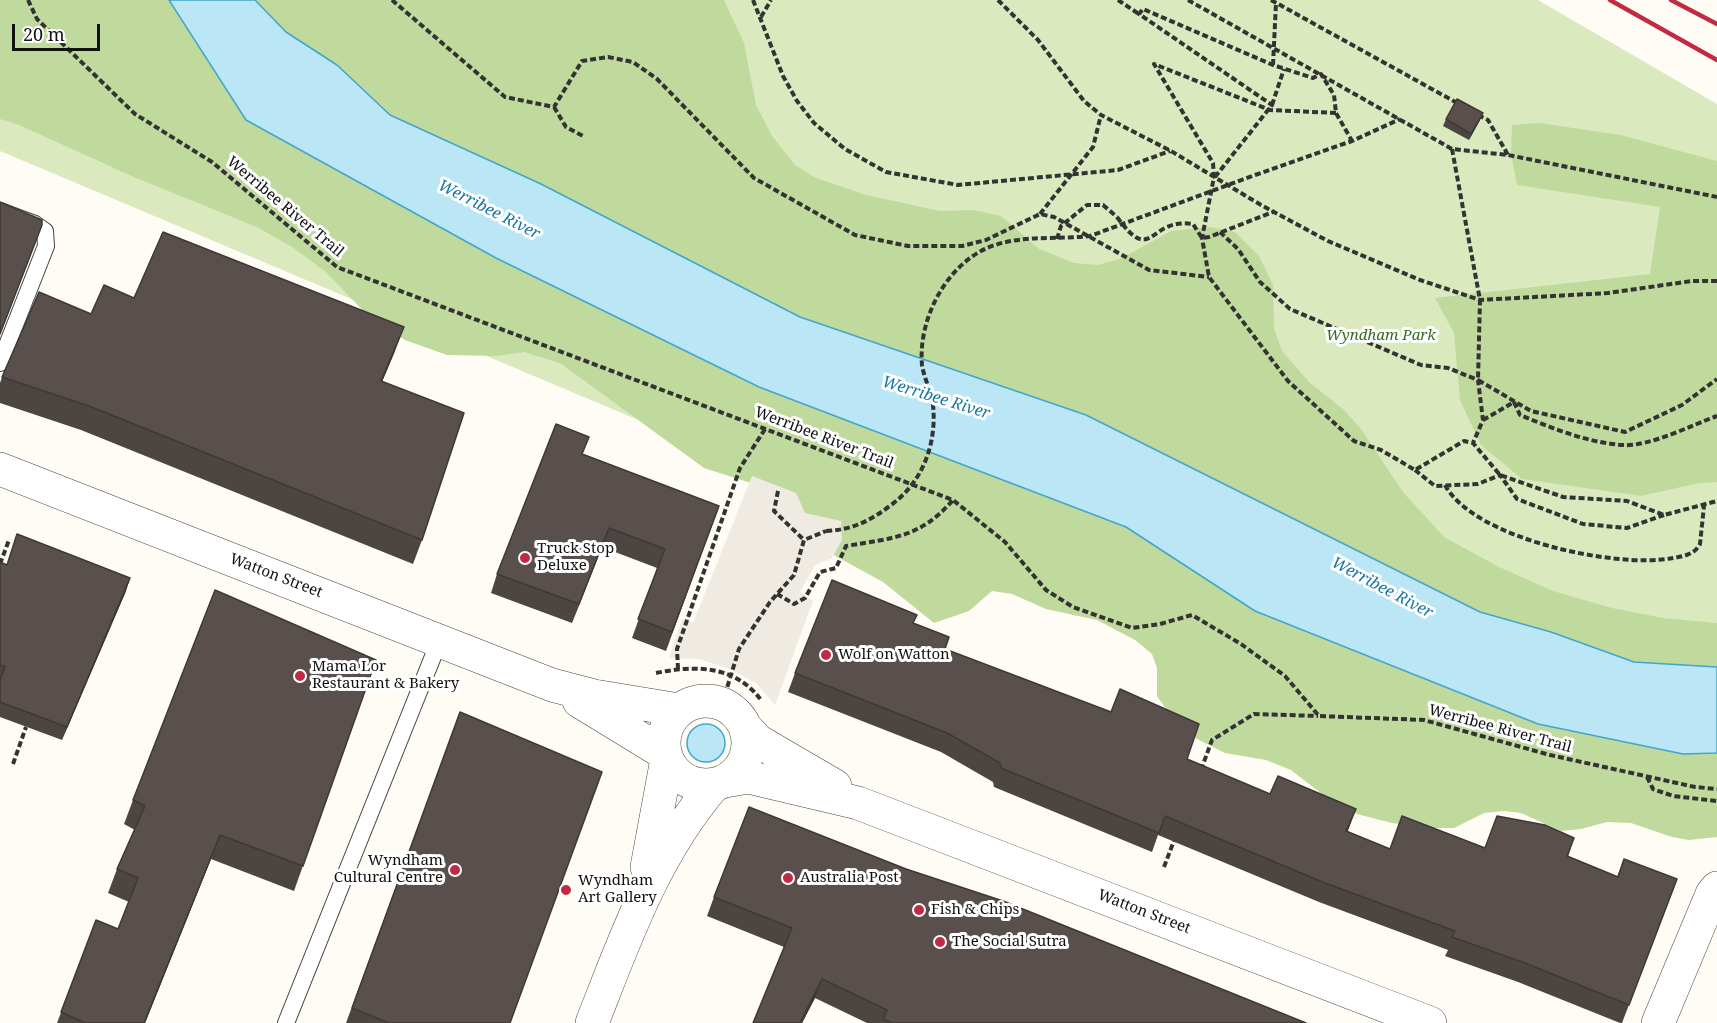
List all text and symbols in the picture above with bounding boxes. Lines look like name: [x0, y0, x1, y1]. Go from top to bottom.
scale bar: [15, 12, 104, 50]
text: 20 m: [23, 22, 65, 46]
street label: Werribee River Trail: [223, 153, 347, 261]
water label: Werribee River: [435, 176, 543, 244]
park label: Wyndham Park: [1326, 327, 1436, 345]
water label: Werribee River: [880, 372, 992, 424]
street label: Werribee River Trail: [752, 403, 896, 473]
place label: Truck Stop Deluxe: [537, 540, 614, 575]
street label: Watton Street: [227, 550, 325, 602]
marker: Truck Stop Deluxe: [518, 551, 532, 565]
water label: Werribee River: [1328, 553, 1436, 623]
place label: Wolf on Watton: [838, 646, 950, 664]
marker: Wolf on Watton: [819, 648, 833, 662]
place label: Mama Lor Restaurant & Bakery: [312, 658, 459, 693]
marker: Mama Lor Restaurant & Bakery: [293, 669, 307, 683]
street label: Werribee River Trail: [1427, 701, 1573, 757]
place label: Wyndham Cultural Centre: [334, 852, 443, 887]
marker: Wyndham Cultural Centre: [448, 863, 462, 877]
place label: Australia Post: [800, 869, 899, 887]
marker: Australia Post: [781, 871, 795, 885]
place label: Wyndham Art Gallery: [578, 872, 657, 907]
marker: Wyndham Art Gallery: [559, 883, 573, 897]
street label: Watton Street: [1095, 886, 1193, 938]
place label: Fish & Chips: [931, 901, 1019, 919]
marker: Fish & Chips: [912, 903, 926, 917]
place label: The Social Sutra: [952, 933, 1067, 951]
marker: The Social Sutra: [933, 935, 947, 949]

